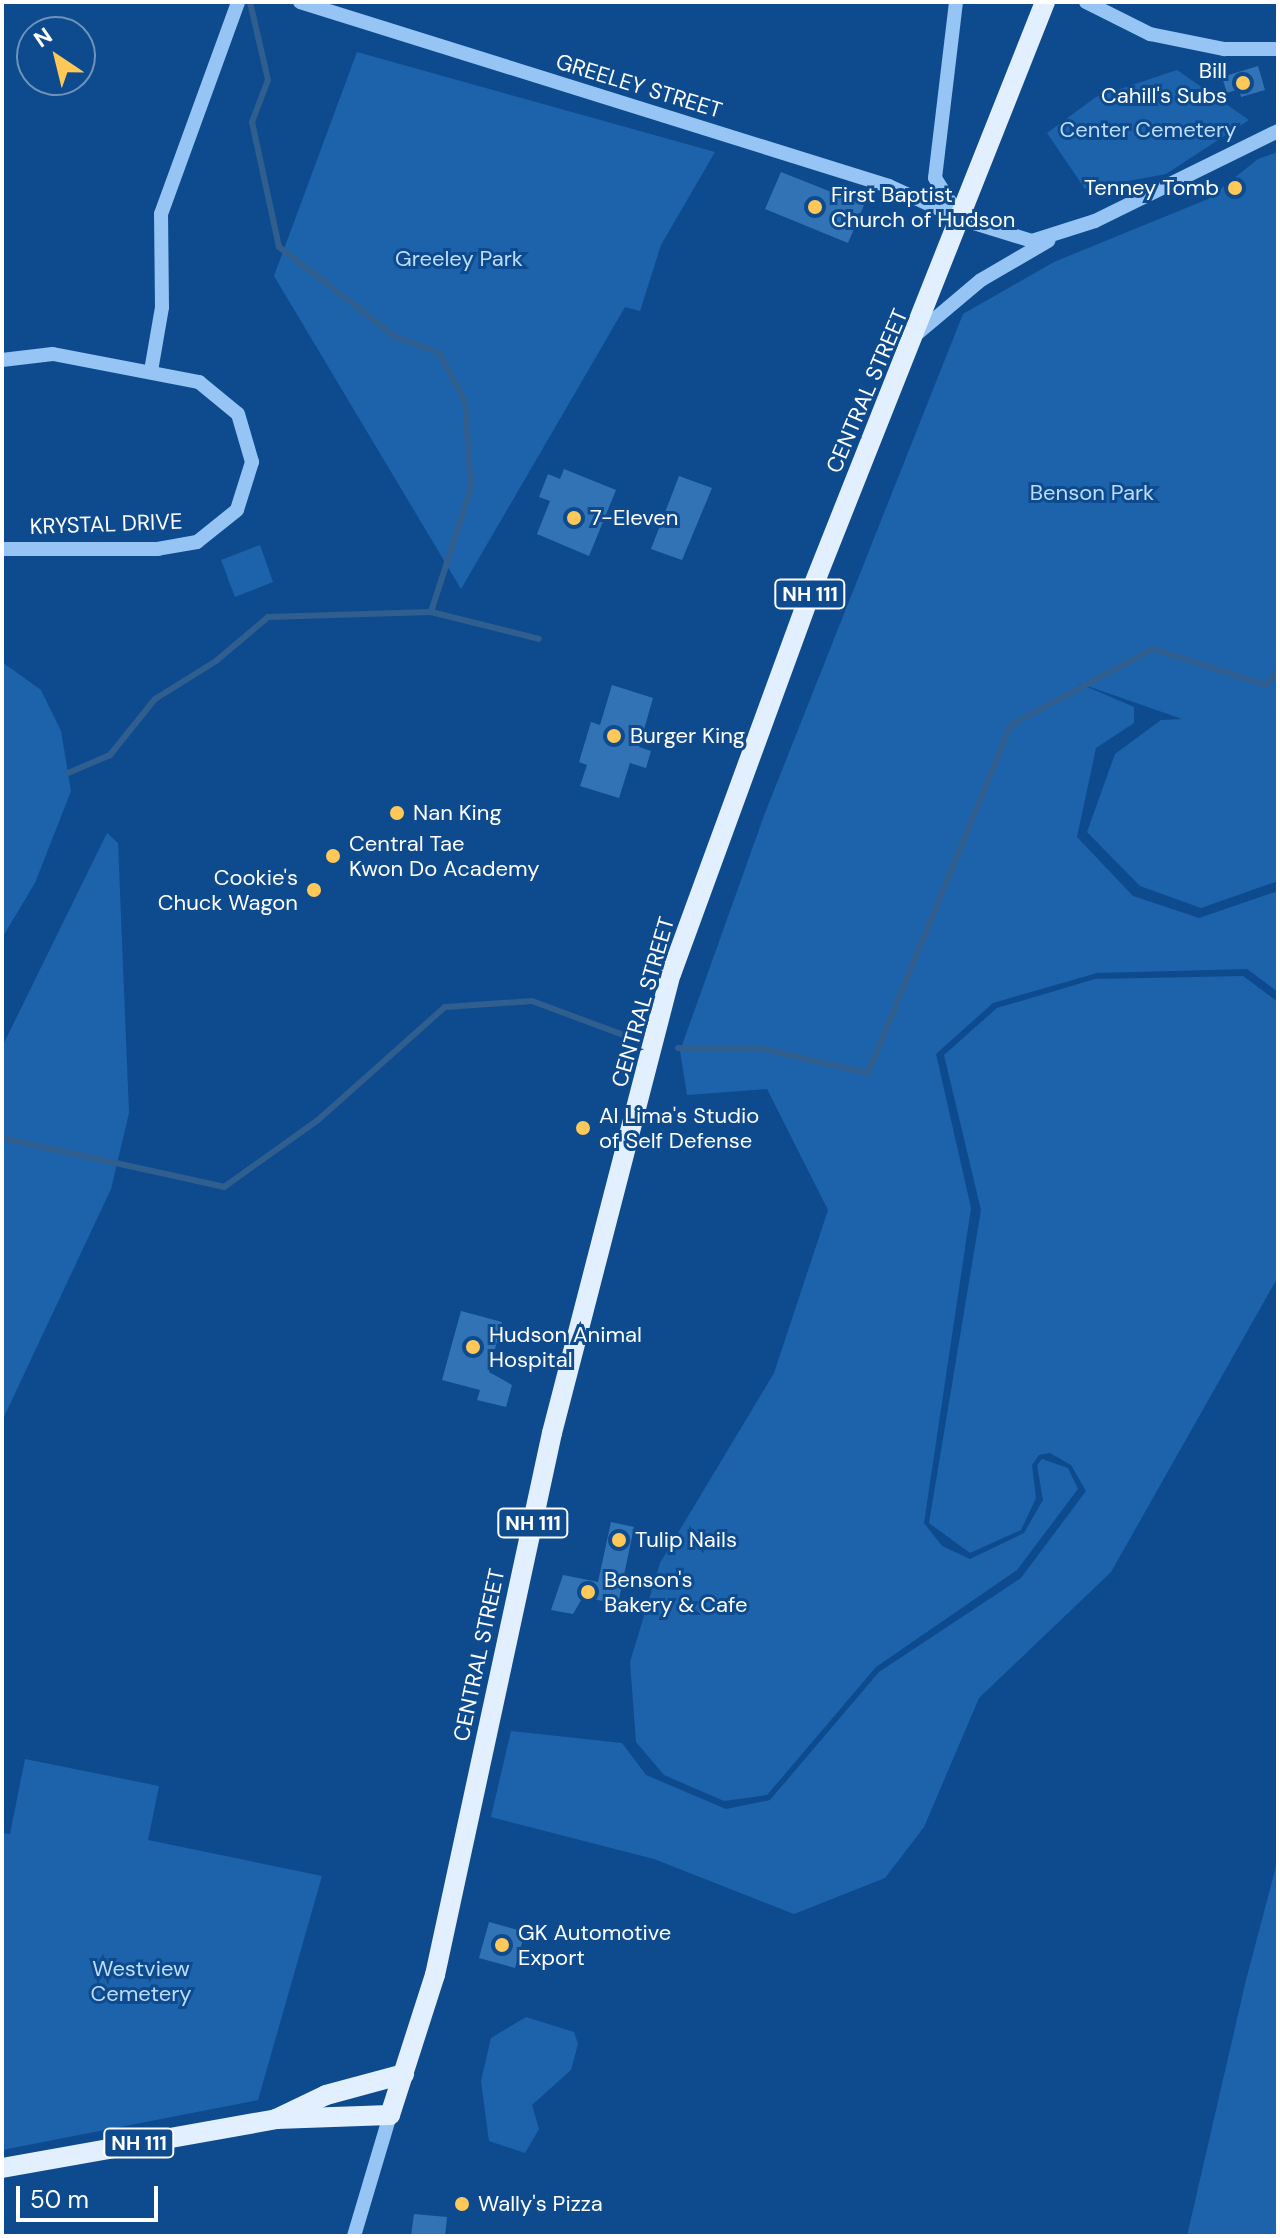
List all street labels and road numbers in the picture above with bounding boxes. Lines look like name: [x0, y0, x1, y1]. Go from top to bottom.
street label: GREELEY STREET: [553, 48, 725, 124]
street label: CENTRAL STREET: [820, 305, 914, 477]
street label: KRYSTAL DRIVE: [29, 508, 183, 540]
road number: NH 111: [774, 578, 846, 610]
street label: CENTRAL STREET: [606, 914, 680, 1090]
road number: NH 111: [497, 1507, 569, 1539]
street label: CENTRAL STREET: [448, 1566, 510, 1744]
road number: NH 111: [103, 2127, 175, 2159]

